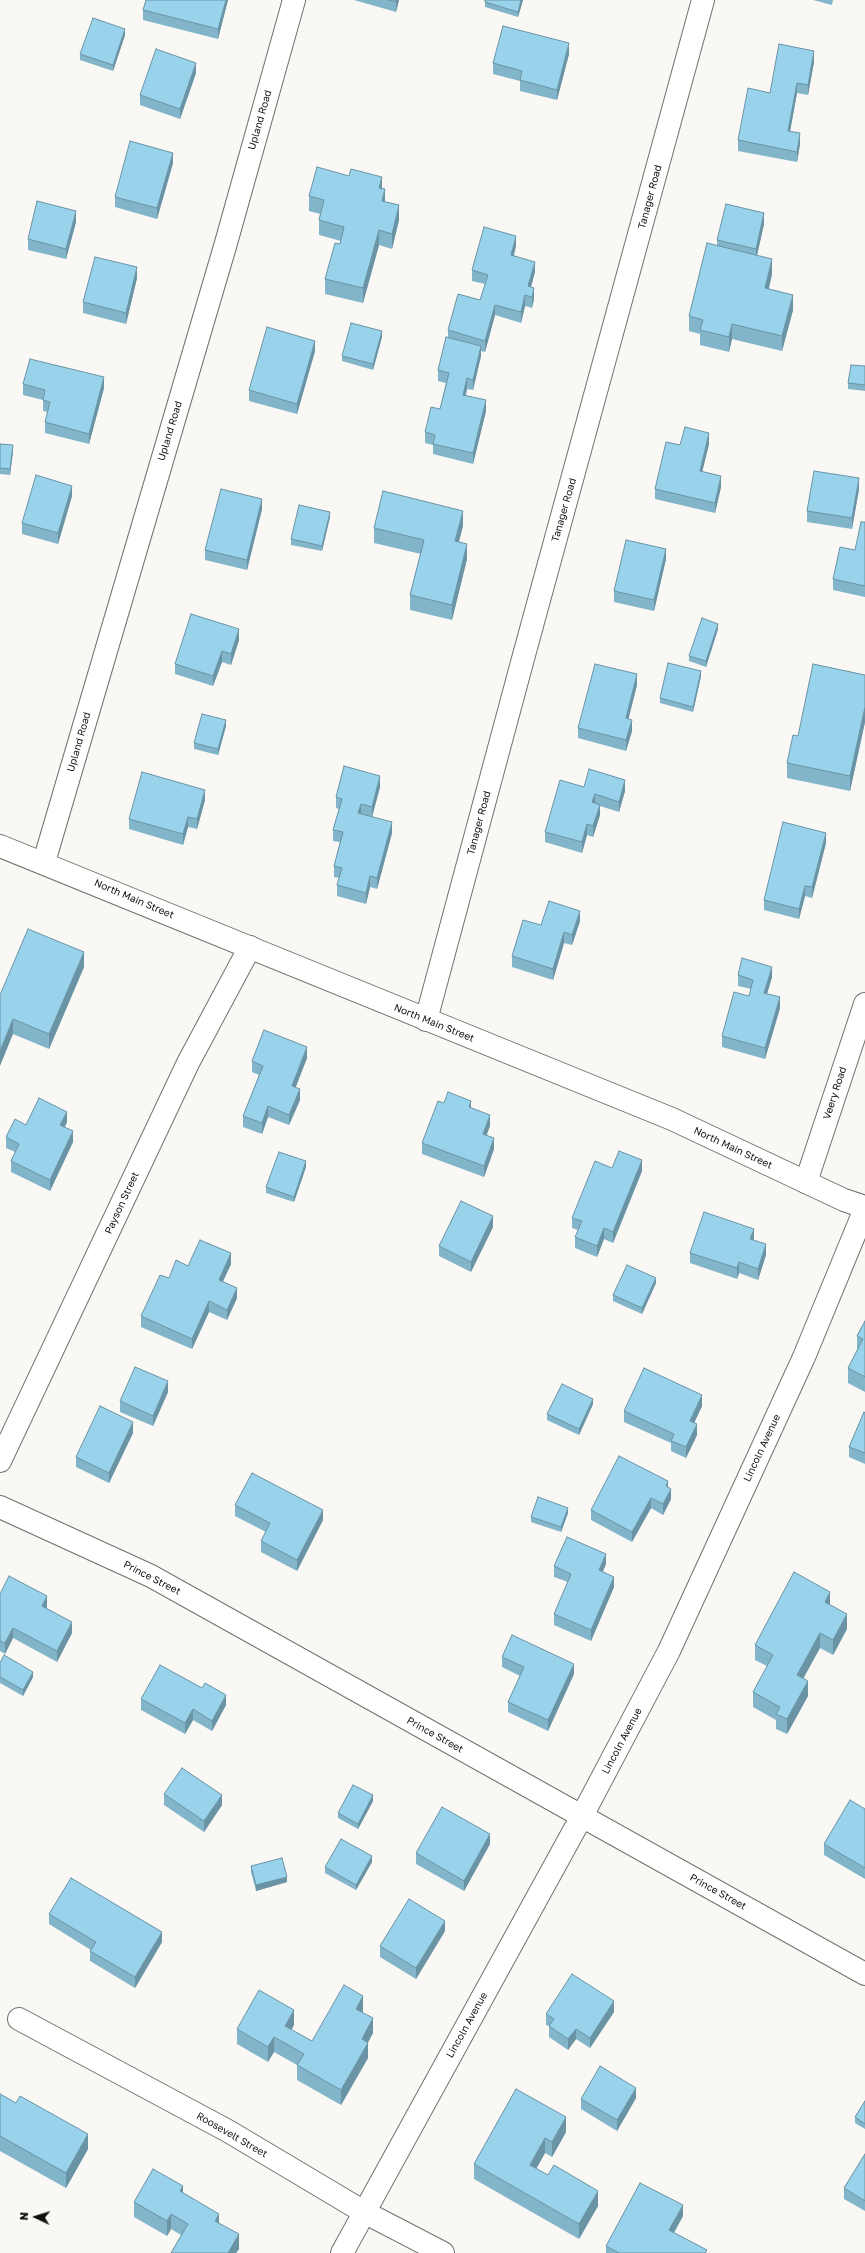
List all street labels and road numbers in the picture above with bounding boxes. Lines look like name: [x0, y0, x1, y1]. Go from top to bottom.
street label: Upland Road: [246, 89, 274, 151]
street label: Tanager Road: [636, 164, 664, 230]
street label: Upland Road: [155, 400, 185, 462]
street label: Tanager Road: [549, 477, 579, 543]
street label: Upland Road: [65, 711, 93, 773]
street label: Tanager Road: [465, 790, 493, 856]
street label: North Main Street: [92, 877, 176, 921]
street label: North Main Street: [392, 1001, 476, 1045]
street label: Veery Road: [821, 1065, 849, 1121]
street label: North Main Street: [692, 1124, 774, 1172]
street label: Payson Street: [102, 1170, 142, 1236]
street label: Lincoln Avenue: [741, 1412, 783, 1484]
street label: Prince Street: [121, 1558, 183, 1598]
street label: Lincoln Avenue: [600, 1706, 644, 1776]
street label: Prince Street: [405, 1715, 465, 1755]
street label: Prince Street: [688, 1872, 748, 1912]
street label: Lincoln Avenue: [444, 1990, 490, 2060]
street label: Roosevelt Street: [194, 2110, 270, 2160]

